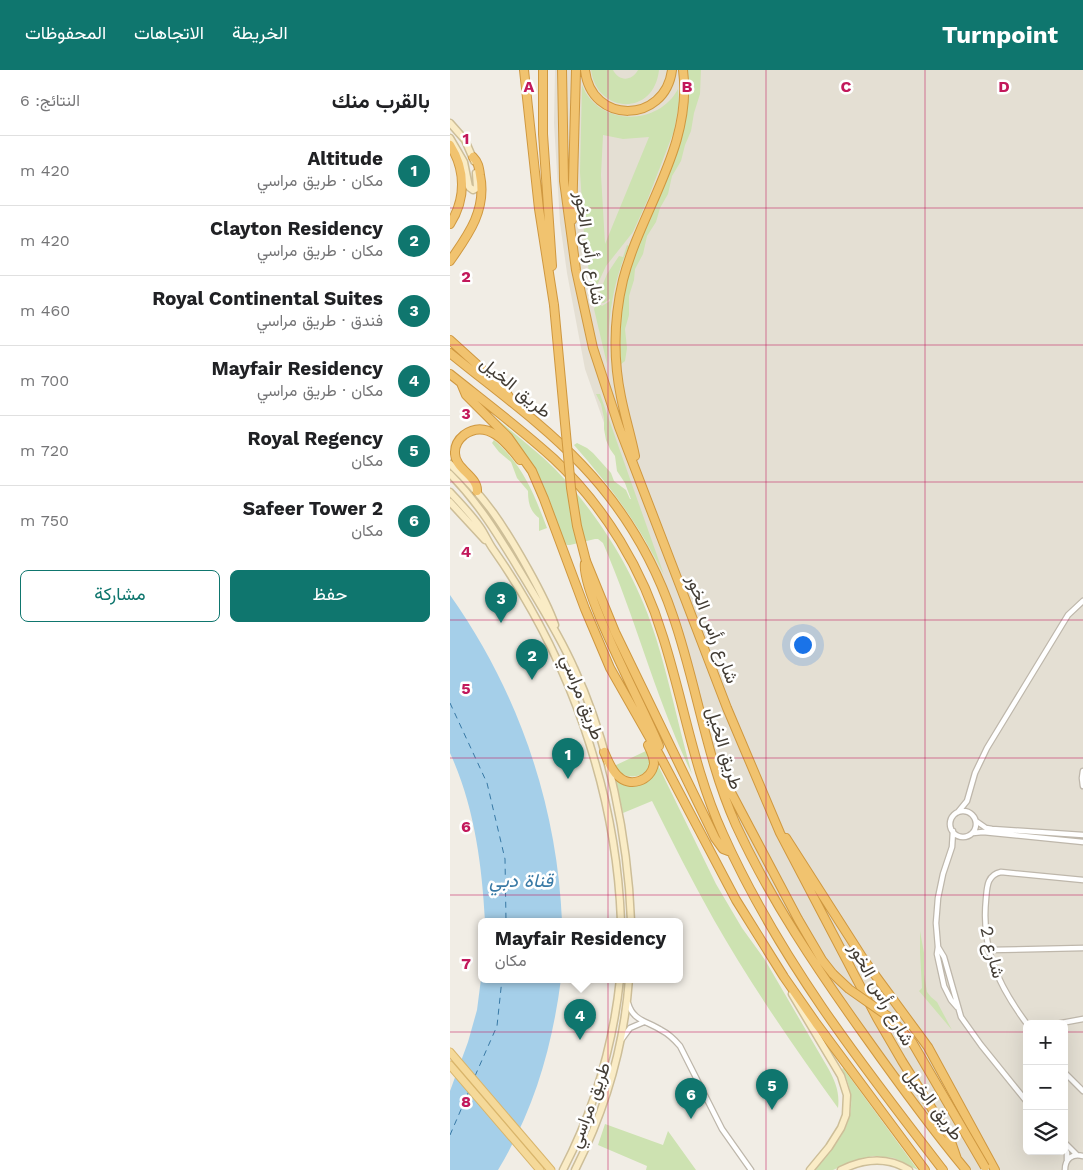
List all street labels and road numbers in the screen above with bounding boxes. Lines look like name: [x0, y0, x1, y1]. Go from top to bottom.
street label: شارع رأس الخور: [569, 189, 609, 307]
street label: طريق الخيل: [476, 352, 556, 423]
street label: شارع رأس الخور: [680, 571, 743, 687]
street label: طريق مراسي: [552, 651, 609, 744]
street label: طريق الخيل: [702, 704, 747, 792]
street label: شارع 2: [974, 924, 1010, 981]
street label: شارع رأس الخور: [843, 938, 919, 1050]
street label: طريق مراسي: [564, 1059, 619, 1152]
street label: طريق الخيل: [899, 1064, 968, 1145]

